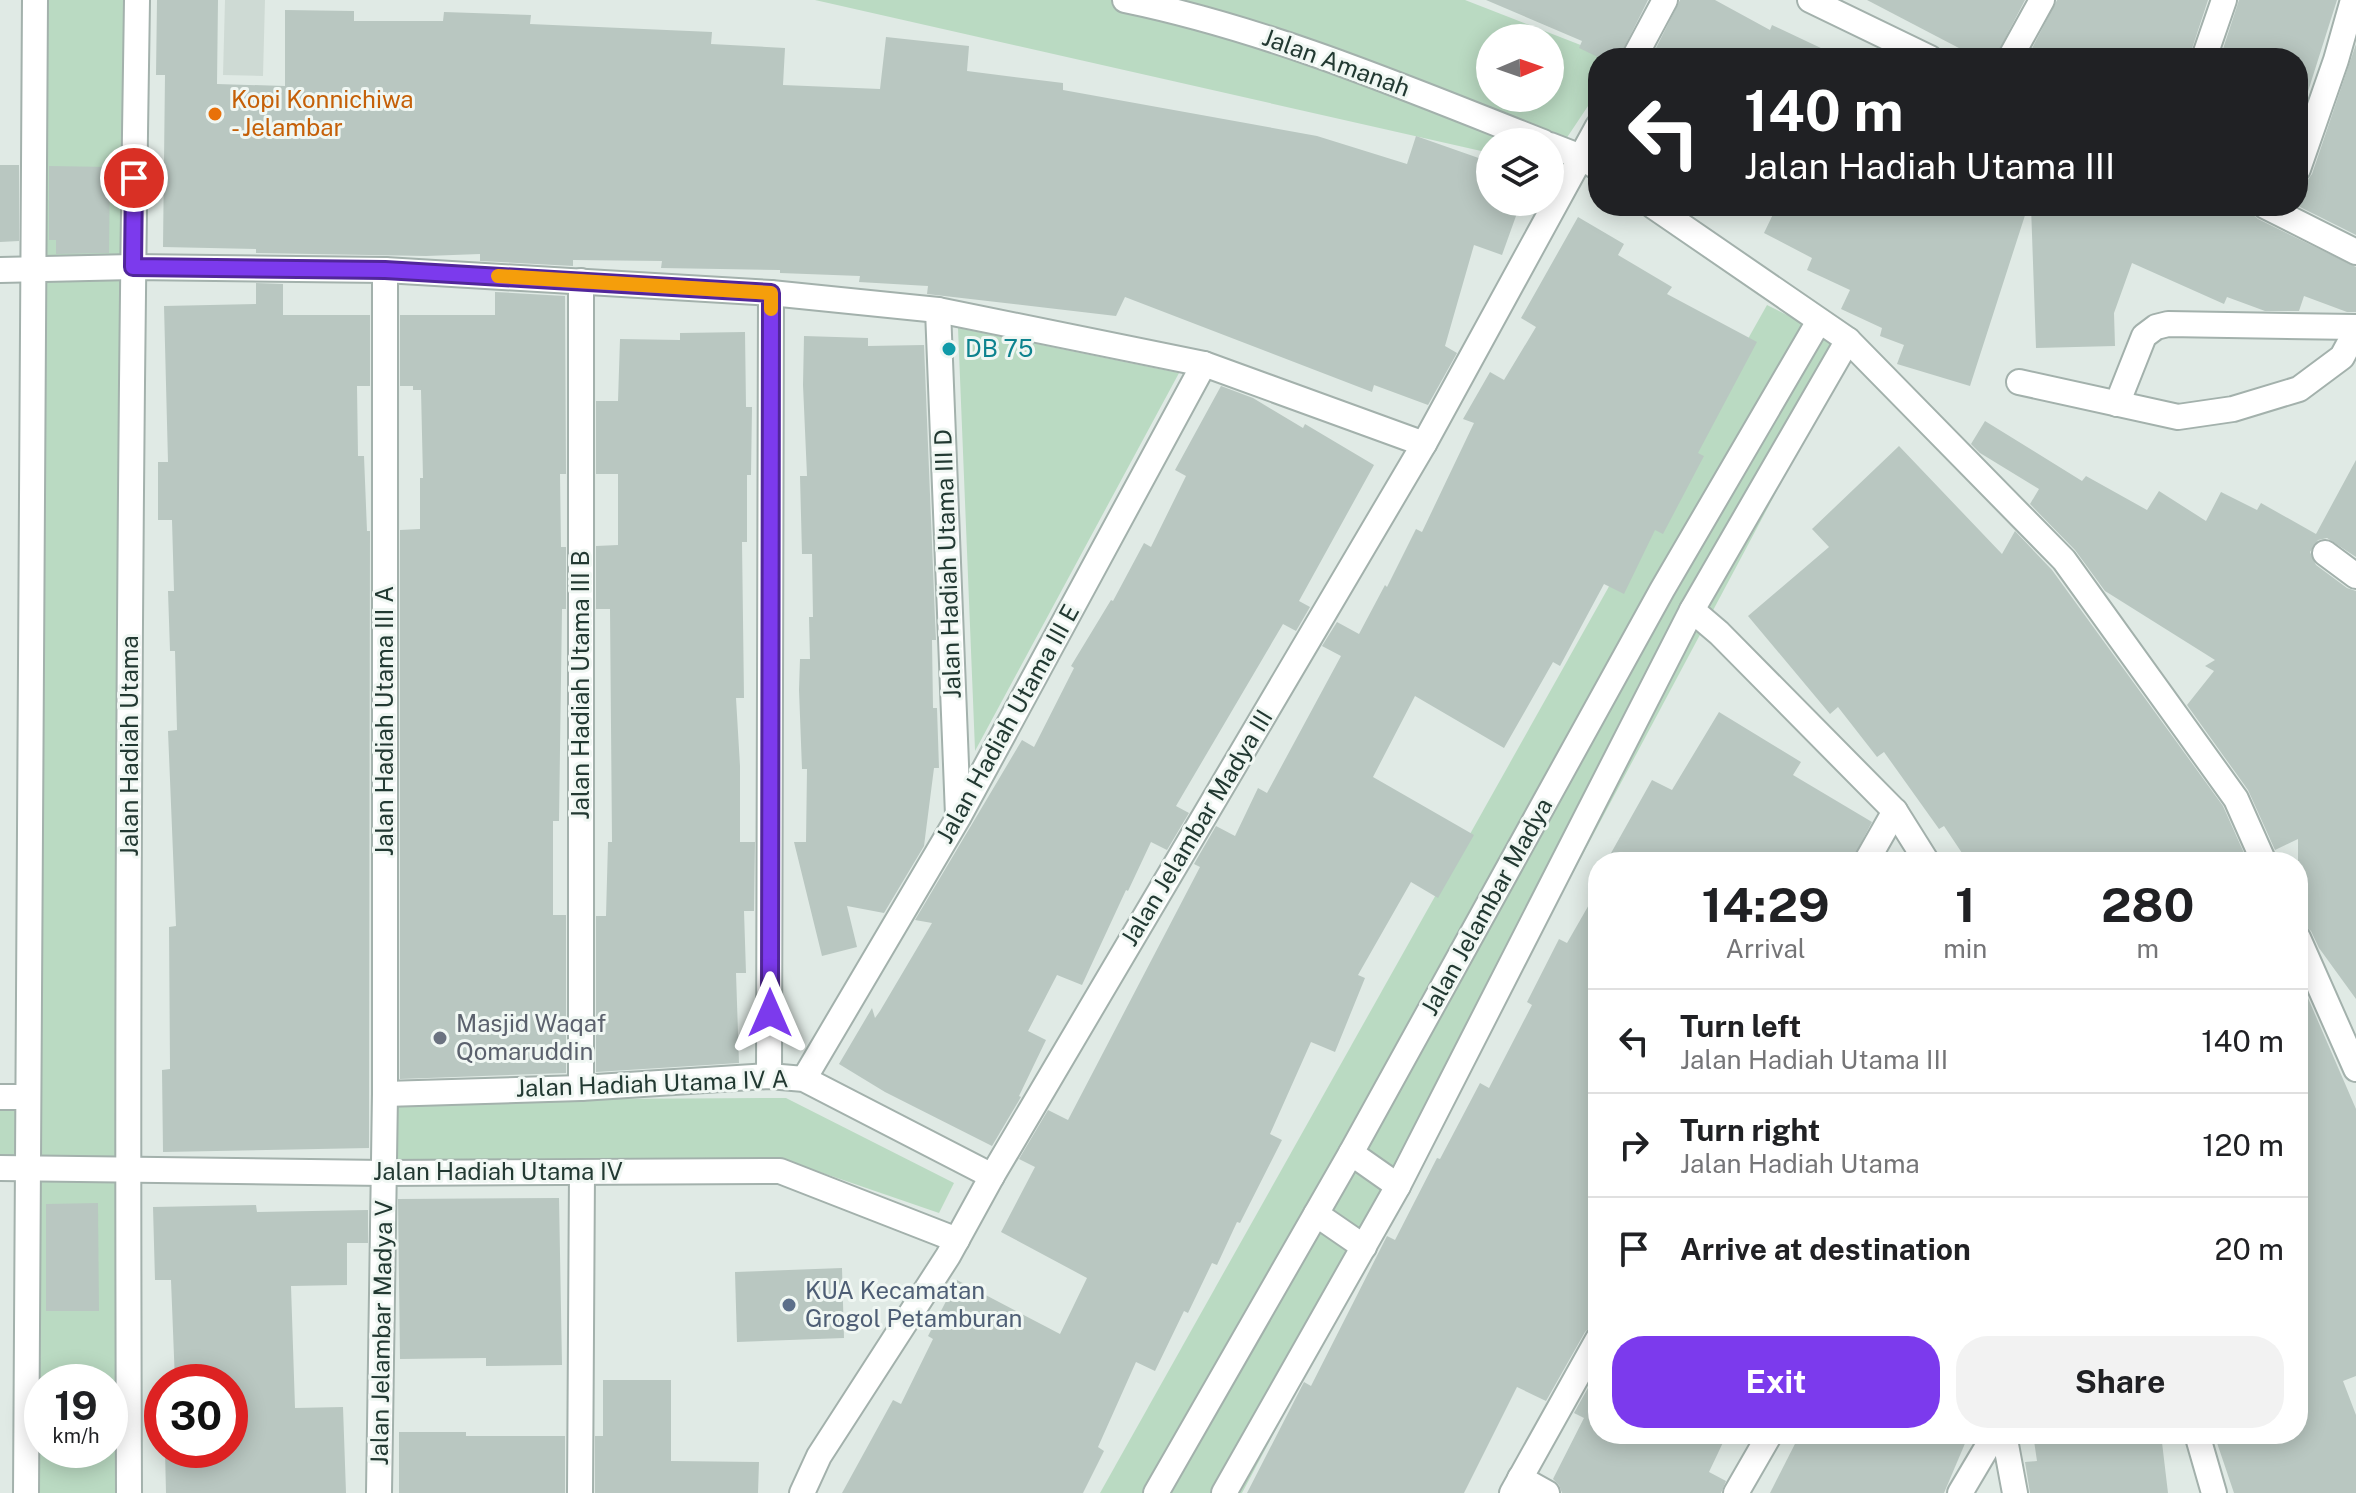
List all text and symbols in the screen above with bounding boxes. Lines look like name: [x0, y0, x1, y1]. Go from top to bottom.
street label: Jalan Amanah: [1259, 22, 1414, 102]
north arrow: [1476, 24, 1564, 112]
map controls: [1476, 24, 1564, 216]
text: 140 m: [1744, 78, 1904, 144]
icon: left: [1612, 80, 1716, 184]
place label: Kopi Konnichiwa - Jelambar: [231, 85, 414, 141]
marker: Kopi Konnichiwa - Jelambar: [206, 105, 224, 123]
button: layers: [1476, 128, 1564, 216]
pin: [100, 144, 168, 212]
text: Jalan Hadiah Utama III: [1744, 145, 2115, 187]
icon: arrive: [112, 156, 156, 200]
place label: DB 75: [965, 334, 1033, 362]
marker: DB 75: [940, 340, 958, 358]
street label: Jalan Hadiah Utama III D: [928, 429, 966, 699]
street label: Jalan Hadiah Utama III B: [566, 550, 594, 820]
street label: Jalan Hadiah Utama III A: [370, 586, 398, 856]
street label: Jalan Hadiah Utama III E: [930, 599, 1084, 848]
street label: Jalan Hadiah Utama: [115, 635, 143, 857]
street label: Jalan Jelambar Madya III: [1115, 704, 1278, 951]
street label: Jalan Jelambar Madya: [1415, 793, 1558, 1020]
text: 14:29: [1702, 876, 1830, 933]
text: 1: [1955, 876, 1976, 933]
text: 280: [2101, 876, 2194, 933]
text: Arrival: [1725, 933, 1806, 964]
text: min: [1943, 933, 1987, 964]
text: m: [2136, 933, 2159, 964]
position arrow: [728, 971, 812, 1055]
text: Turn left: [1680, 1008, 1801, 1044]
place label: Masjid Waqaf Qomaruddin: [456, 1009, 606, 1065]
icon: left: [1612, 1019, 1656, 1063]
text: 140 m: [2201, 1023, 2284, 1059]
marker: Masjid Waqaf Qomaruddin: [431, 1029, 449, 1047]
text: Jalan Hadiah Utama III: [1680, 1044, 1948, 1075]
street label: Jalan Hadiah Utama IV A: [515, 1064, 789, 1102]
text: Turn right: [1680, 1112, 1820, 1148]
icon: right: [1612, 1123, 1656, 1167]
text: 120 m: [2202, 1127, 2284, 1163]
text: Jalan Hadiah Utama: [1680, 1148, 1920, 1179]
street label: Jalan Hadiah Utama IV: [373, 1157, 623, 1185]
street label: Jalan Jelambar Madya V: [365, 1200, 397, 1466]
icon: arrive: [1612, 1227, 1656, 1271]
text: Arrive at destination: [1680, 1231, 1971, 1267]
text: 20 m: [2215, 1231, 2284, 1267]
place label: KUA Kecamatan Grogol Petamburan: [805, 1276, 1022, 1332]
marker: KUA Kecamatan Grogol Petamburan: [780, 1296, 798, 1314]
button: Exit: [1612, 1336, 1940, 1428]
button: Share: [1956, 1336, 2284, 1428]
speed limit sign: 30: [144, 1364, 248, 1468]
text: 19: [54, 1382, 98, 1429]
text: km/h: [52, 1424, 100, 1448]

